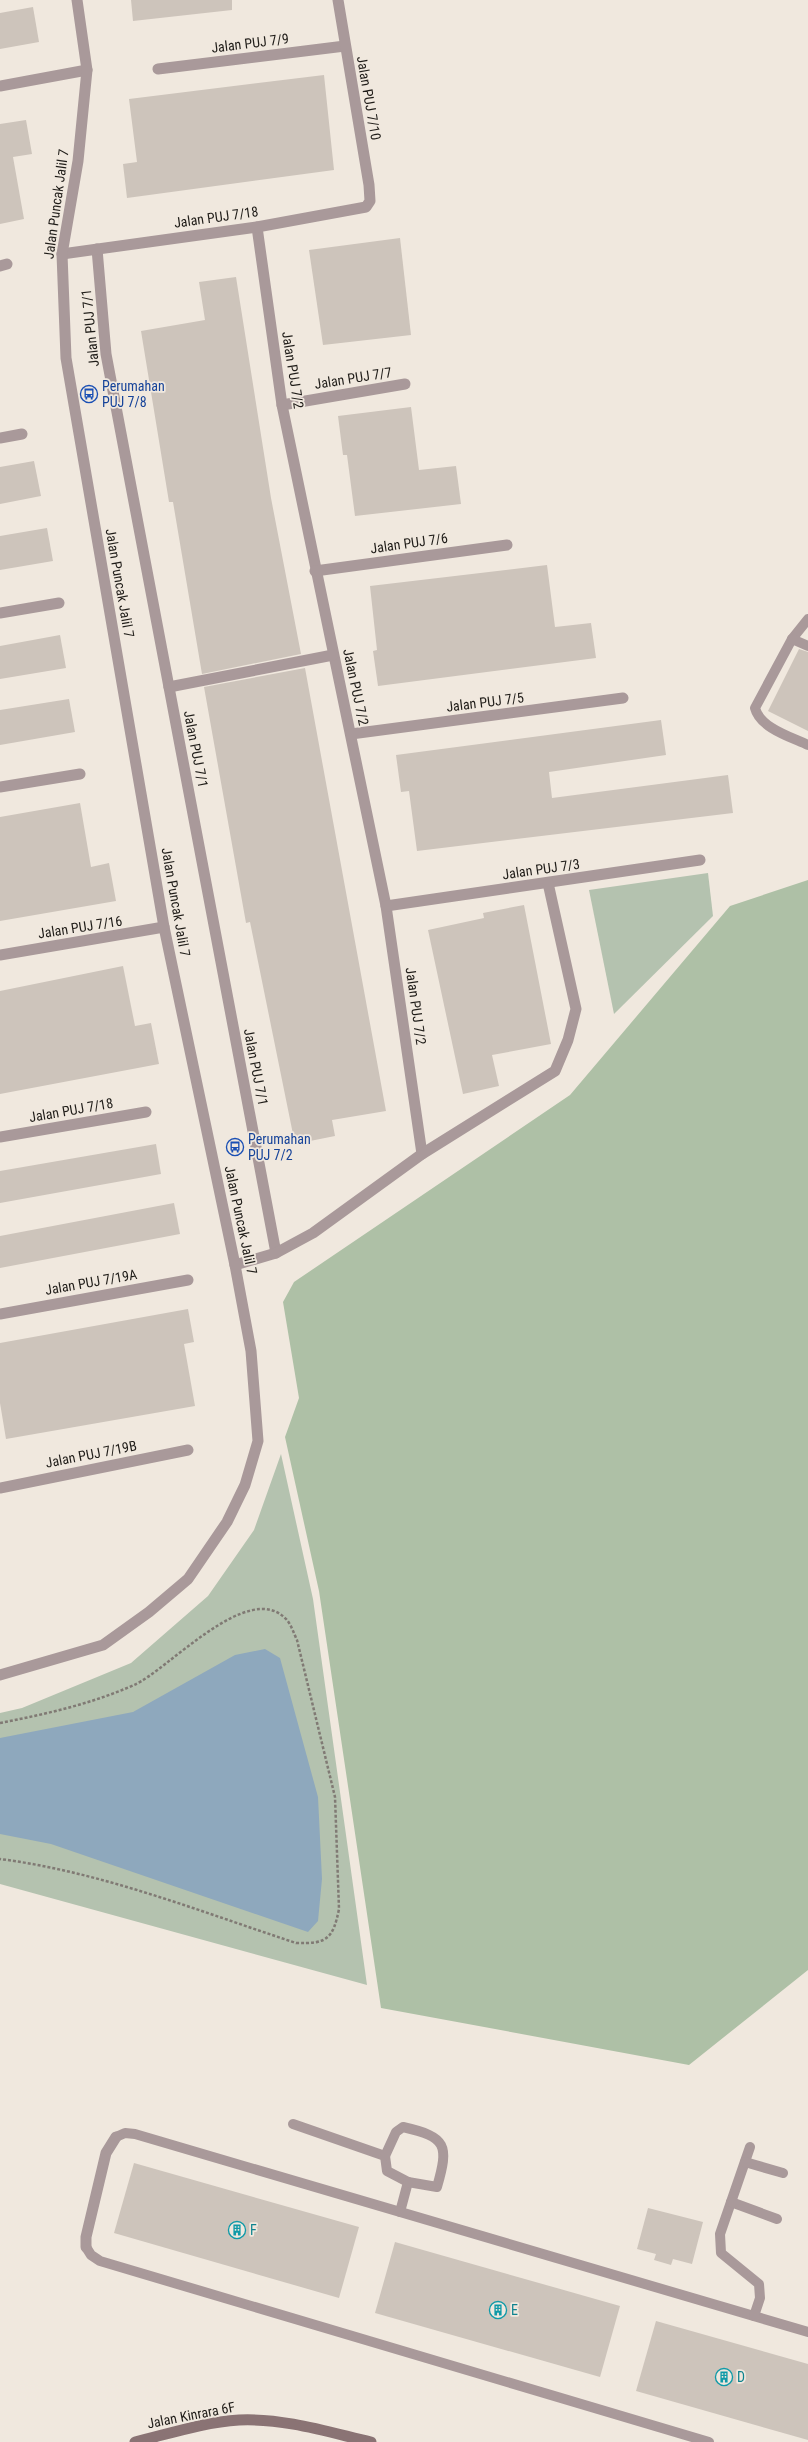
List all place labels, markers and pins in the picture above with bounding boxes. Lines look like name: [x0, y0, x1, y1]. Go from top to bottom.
place label: Perumahan PUJ 7/8: [102, 378, 165, 410]
bus stop icon: Perumahan PUJ 7/8: [79, 384, 99, 404]
place label: Perumahan PUJ 7/2: [248, 1131, 311, 1163]
bus stop icon: Perumahan PUJ 7/2: [225, 1137, 245, 1157]
building icon: F: [227, 2220, 247, 2240]
place label: F: [250, 2222, 257, 2238]
building icon: E: [488, 2300, 508, 2320]
place label: E: [511, 2302, 518, 2318]
building icon: D: [714, 2367, 734, 2387]
place label: D: [737, 2369, 745, 2385]

